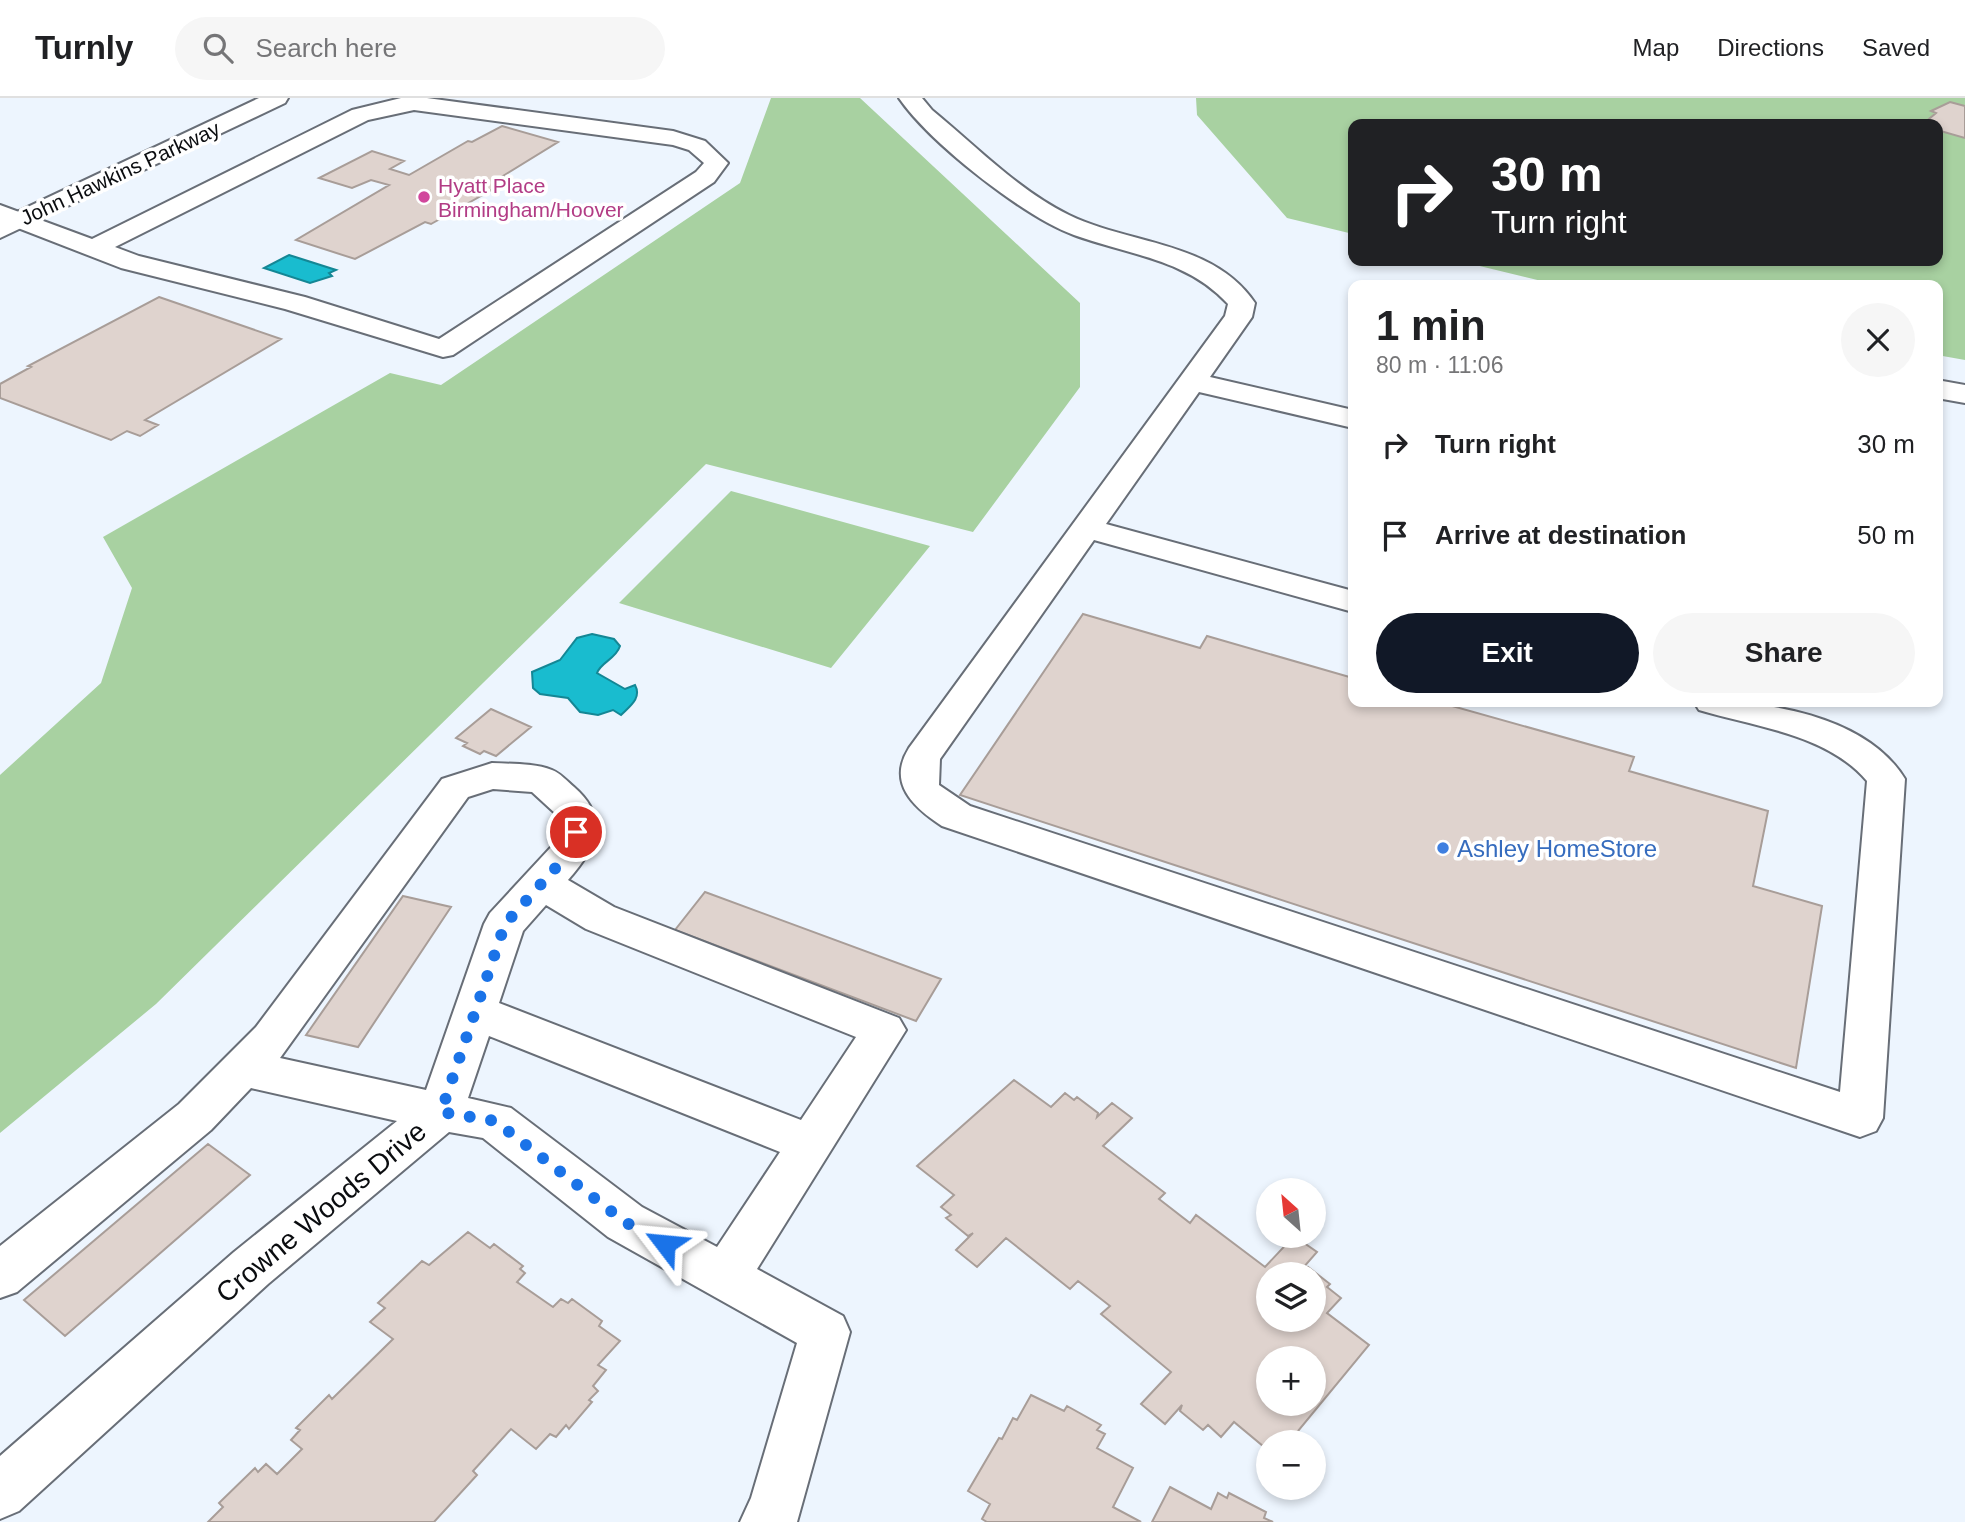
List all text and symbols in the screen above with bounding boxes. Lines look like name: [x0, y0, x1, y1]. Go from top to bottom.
search box: [175, 17, 665, 80]
text: Turnly: [35, 29, 133, 66]
icon: search: [199, 29, 237, 67]
text: Search here: [255, 33, 397, 63]
text: Map: [1633, 34, 1679, 61]
text: Directions: [1717, 34, 1824, 61]
text: Saved: [1862, 34, 1930, 61]
street label: John Hawkins Parkway: [17, 116, 224, 229]
icon: right: [1376, 147, 1467, 238]
text: 30 m: [1491, 147, 1603, 201]
place label: Hyatt Place Birmingham/Hoover: [438, 174, 624, 221]
marker: Hyatt Place Birmingham/Hoover: [416, 189, 432, 205]
text: Turn right: [1491, 204, 1627, 240]
text: 1 min: [1376, 302, 1486, 349]
button: close: [1841, 303, 1915, 377]
text: 80 m · 11:06: [1376, 352, 1503, 378]
icon: right: [1376, 426, 1414, 464]
text: Turn right: [1435, 429, 1556, 459]
text: 30 m: [1857, 429, 1915, 459]
icon: arrive: [1376, 517, 1414, 555]
text: Arrive at destination: [1435, 520, 1686, 550]
text: 50 m: [1857, 520, 1915, 550]
button: Exit: [1376, 613, 1639, 693]
button: Share: [1653, 613, 1915, 693]
pin: [546, 802, 606, 862]
icon: arrive: [557, 813, 595, 851]
place label: Ashley HomeStore: [1457, 835, 1657, 862]
marker: Ashley HomeStore: [1435, 840, 1451, 856]
street label: Crowne Woods Drive: [210, 1115, 432, 1309]
north arrow: [1256, 1178, 1326, 1248]
map controls: [1256, 1178, 1326, 1500]
position arrow: [628, 1207, 702, 1281]
button: layers: [1256, 1262, 1326, 1332]
button: +: [1256, 1346, 1326, 1416]
button: −: [1256, 1430, 1326, 1500]

